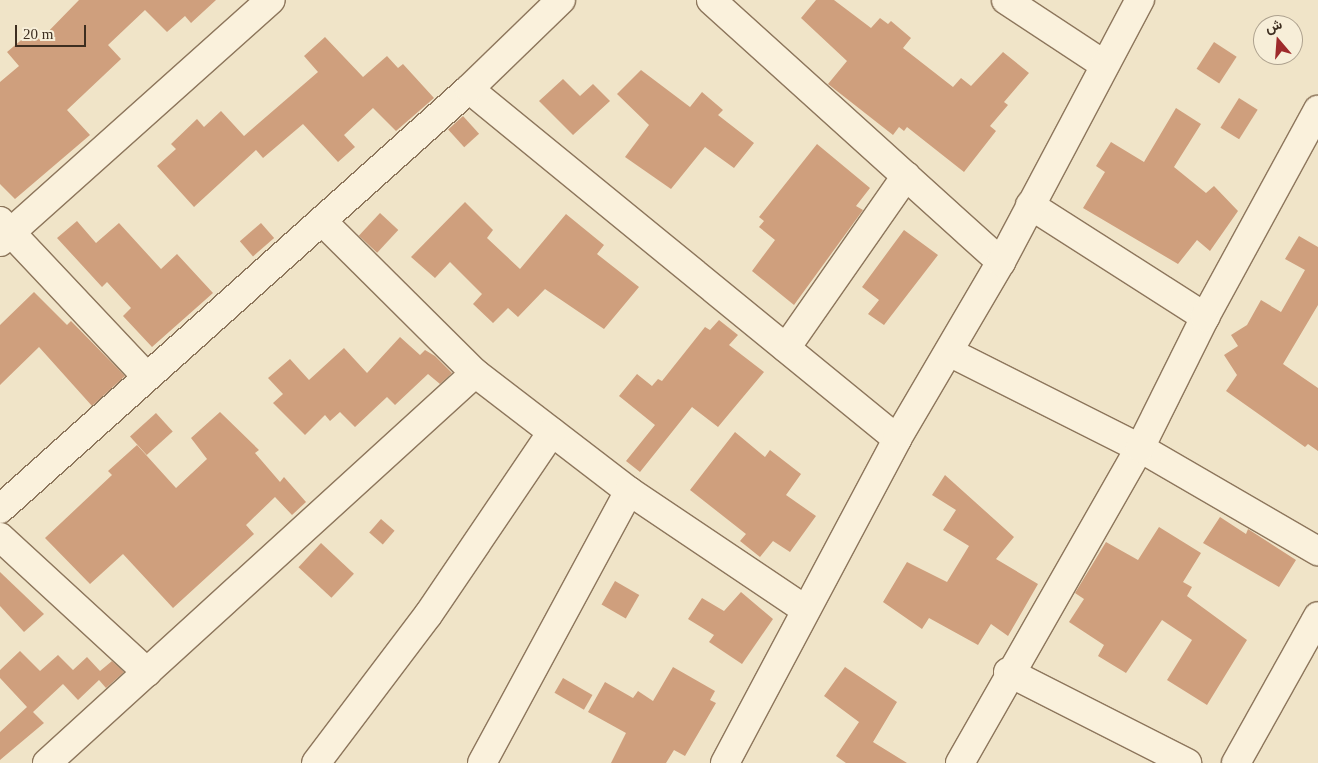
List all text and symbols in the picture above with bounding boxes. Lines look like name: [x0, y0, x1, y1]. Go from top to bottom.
scale bar: [18, 15, 89, 47]
north arrow: [1253, 15, 1303, 65]
text: ش: [1263, 16, 1284, 36]
text: 20 m: [23, 26, 53, 42]

